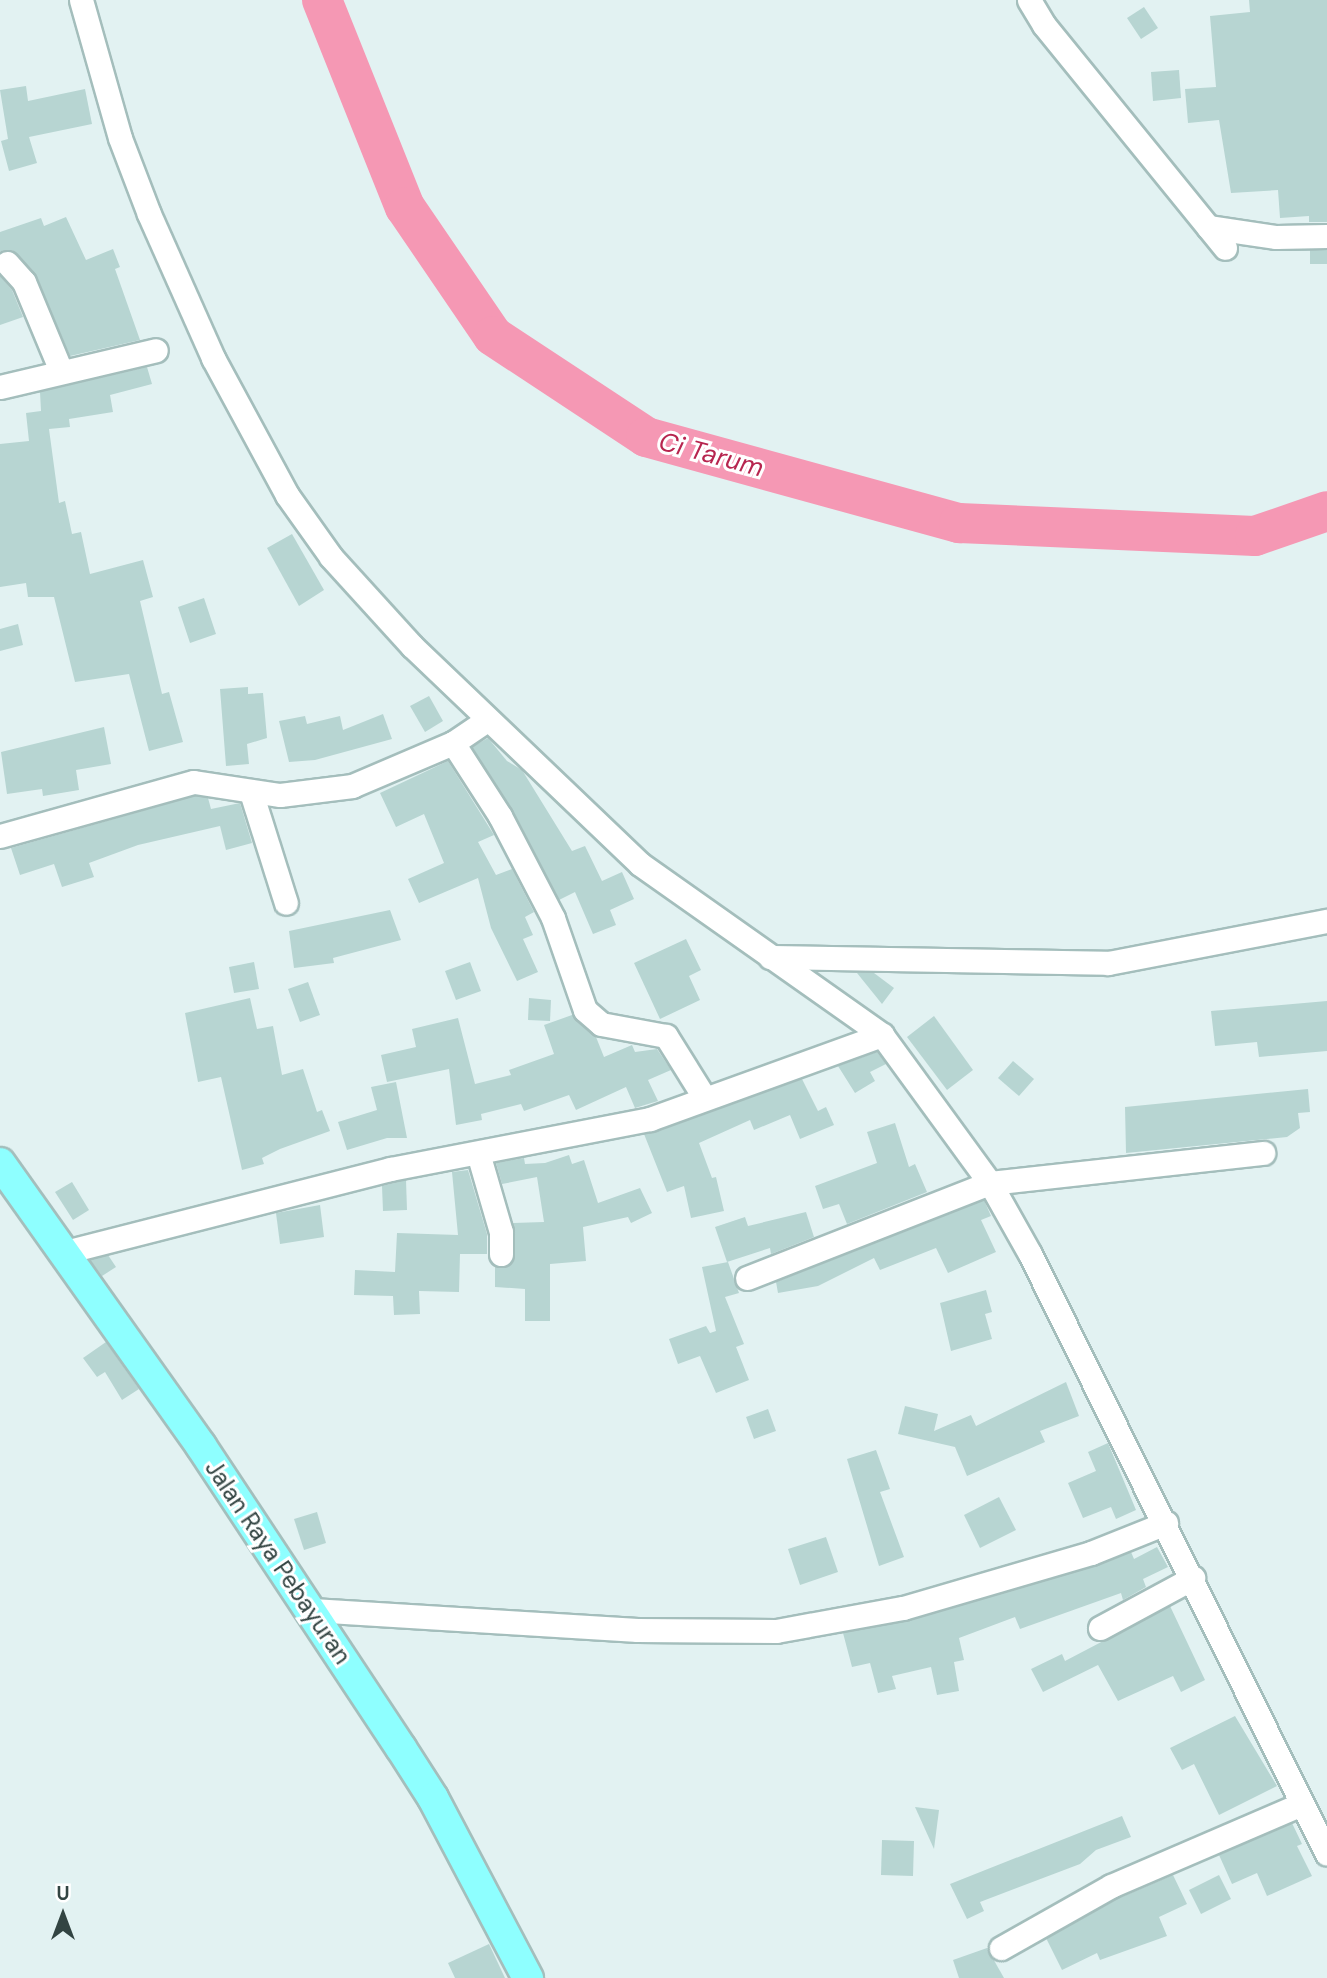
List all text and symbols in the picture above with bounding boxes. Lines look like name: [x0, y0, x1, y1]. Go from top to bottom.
water label: Ci Tarum: [655, 426, 767, 484]
street label: Jalan Raya Pebayuran: [199, 1455, 357, 1669]
north arrow: [28, 1880, 98, 1950]
text: U: [56, 1881, 70, 1906]

